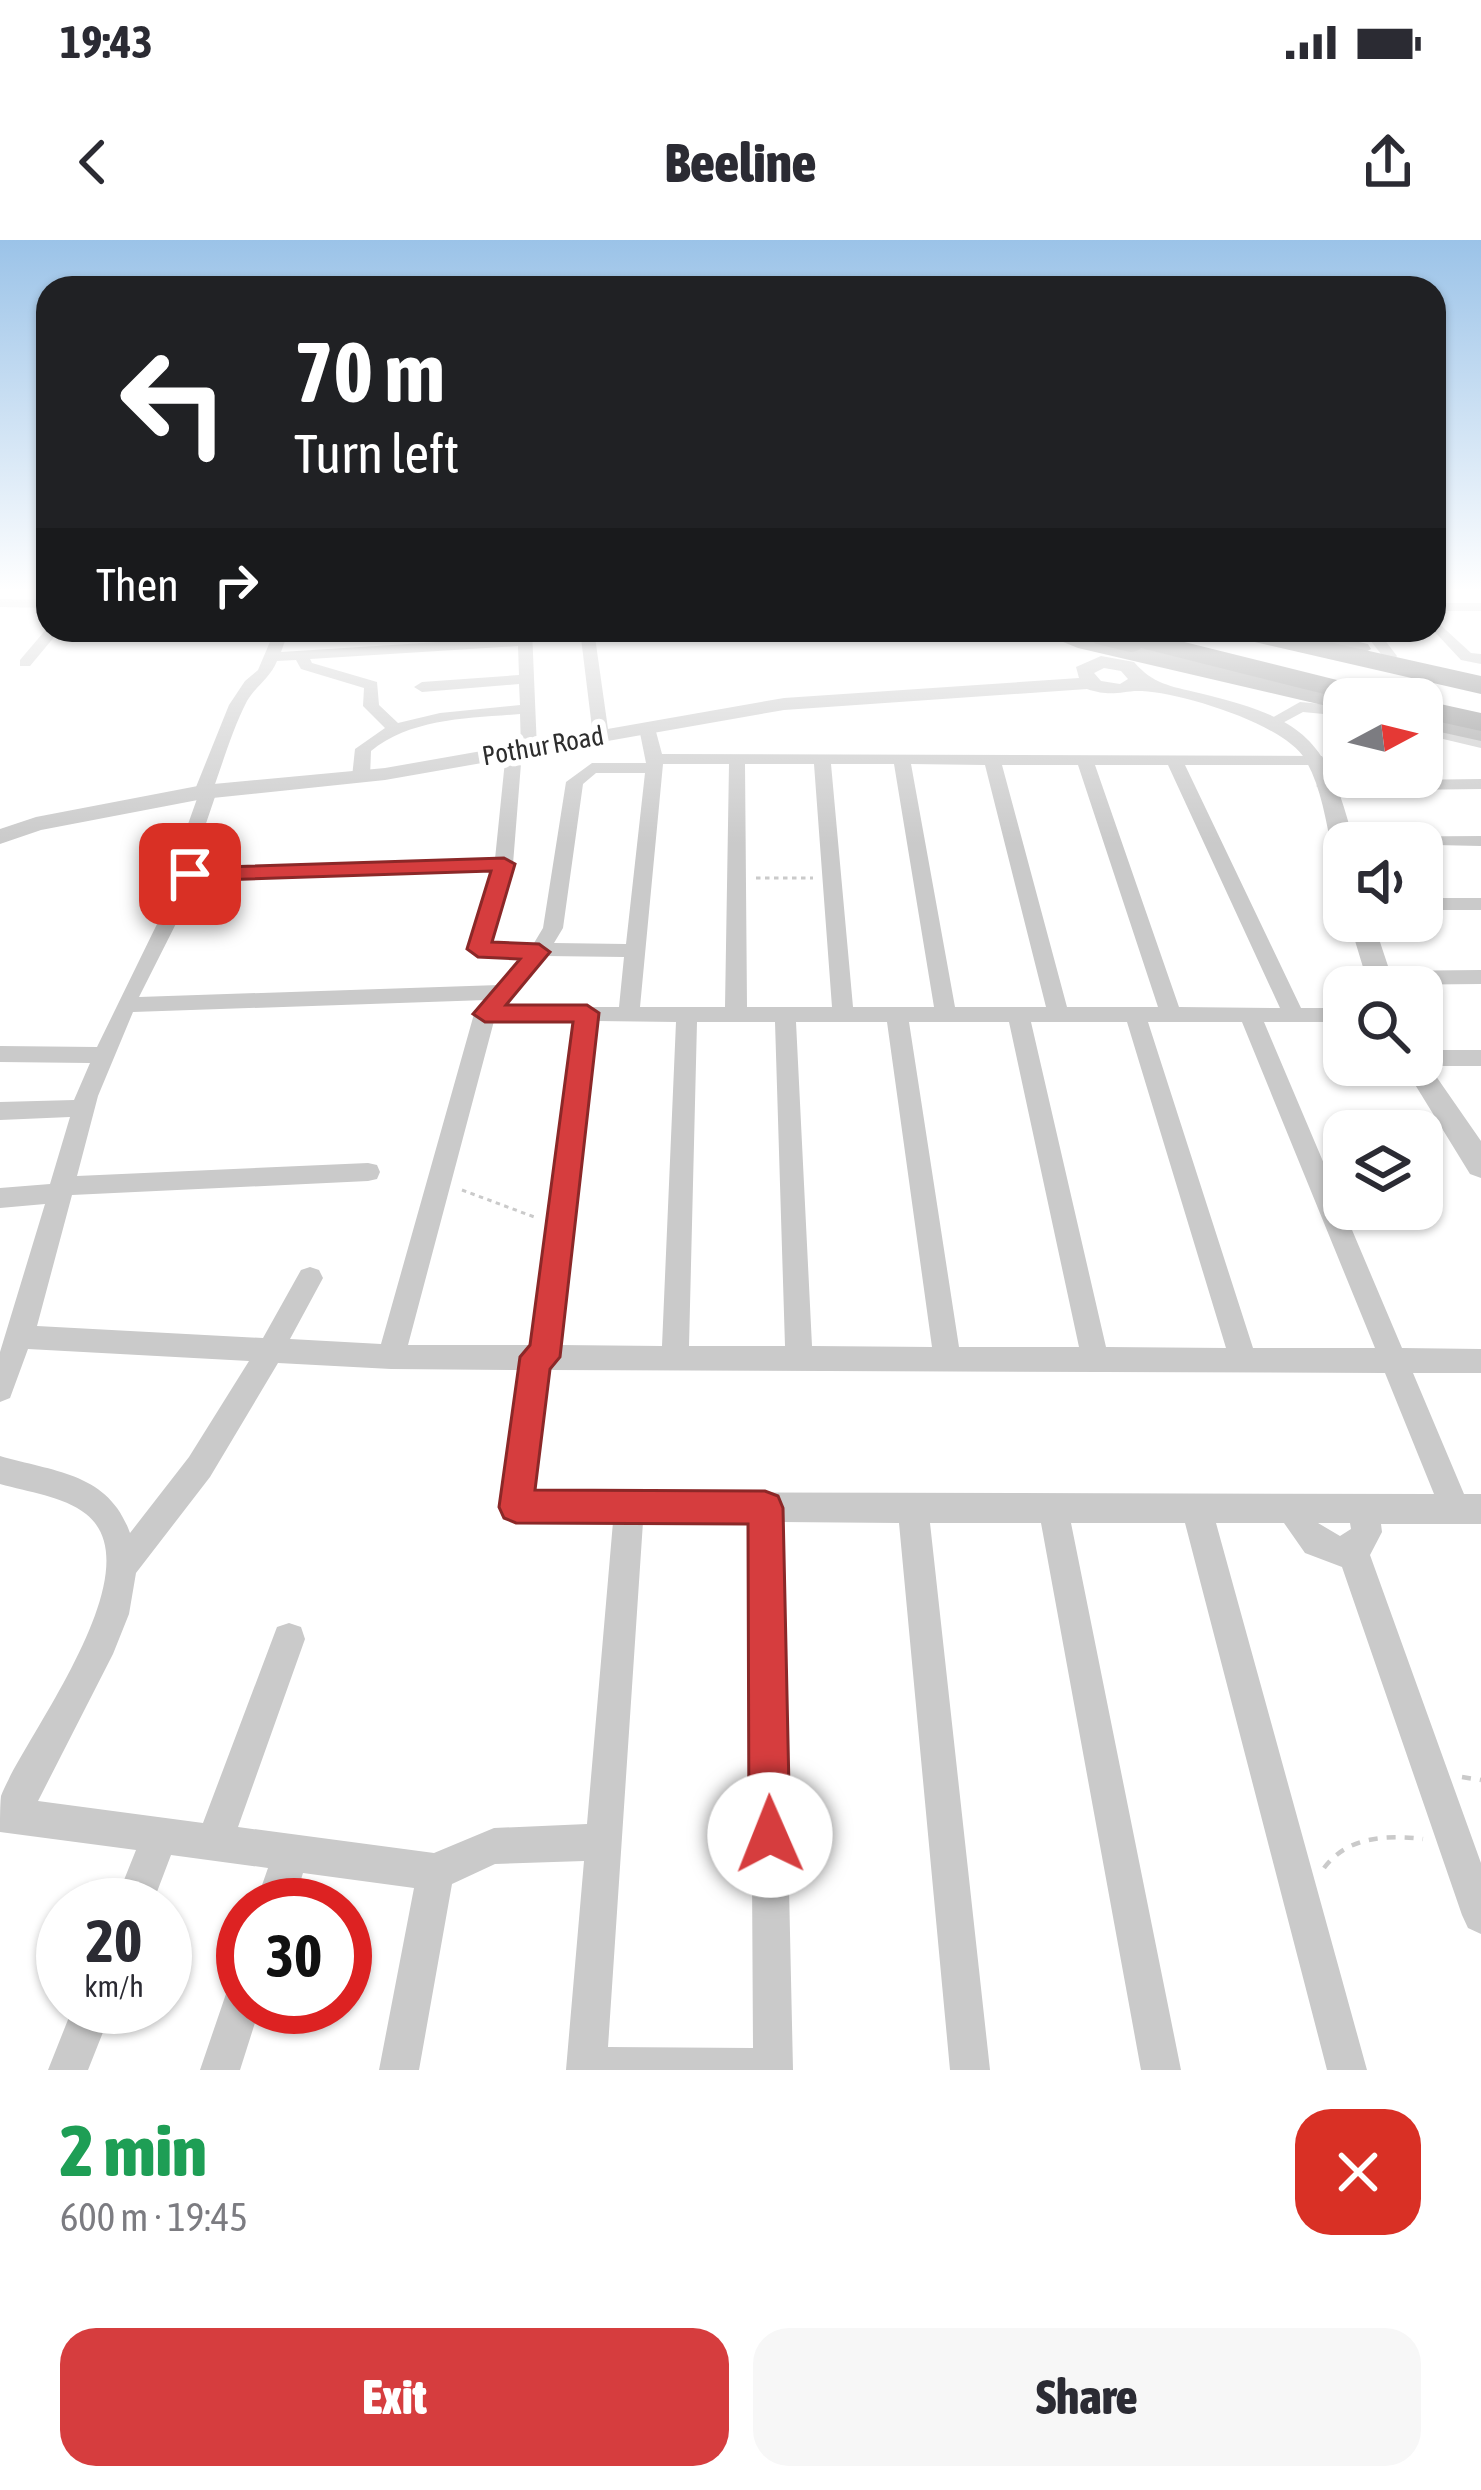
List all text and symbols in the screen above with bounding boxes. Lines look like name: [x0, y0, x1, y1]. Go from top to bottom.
text: 19:43: [60, 16, 153, 68]
icon: back: [60, 129, 126, 195]
icon: share: [1355, 129, 1421, 195]
text: Beeline: [665, 132, 816, 193]
icon: left: [96, 324, 252, 480]
text: 70 m: [294, 324, 445, 420]
text: Turn left: [294, 423, 459, 484]
icon: right: [203, 552, 269, 618]
text: Then: [96, 559, 179, 611]
north arrow: [1323, 678, 1443, 798]
map controls: [1323, 678, 1443, 1230]
street label: Pothur Road: [480, 720, 606, 771]
button: sound: [1323, 822, 1443, 942]
pin: [139, 823, 241, 925]
icon: arrive: [157, 841, 223, 907]
button: search: [1323, 966, 1443, 1086]
button: layers: [1323, 1110, 1443, 1230]
position arrow: [707, 1772, 833, 1898]
speed limit sign: 30: [216, 1878, 372, 2034]
text: 20: [86, 1906, 142, 1975]
text: km/h: [84, 1969, 144, 2003]
text: 2 min: [60, 2109, 207, 2191]
button: close: [1295, 2109, 1421, 2235]
text: 600 m · 19:45: [60, 2195, 248, 2239]
button: Exit: [60, 2328, 729, 2466]
button: Share: [753, 2328, 1421, 2466]

